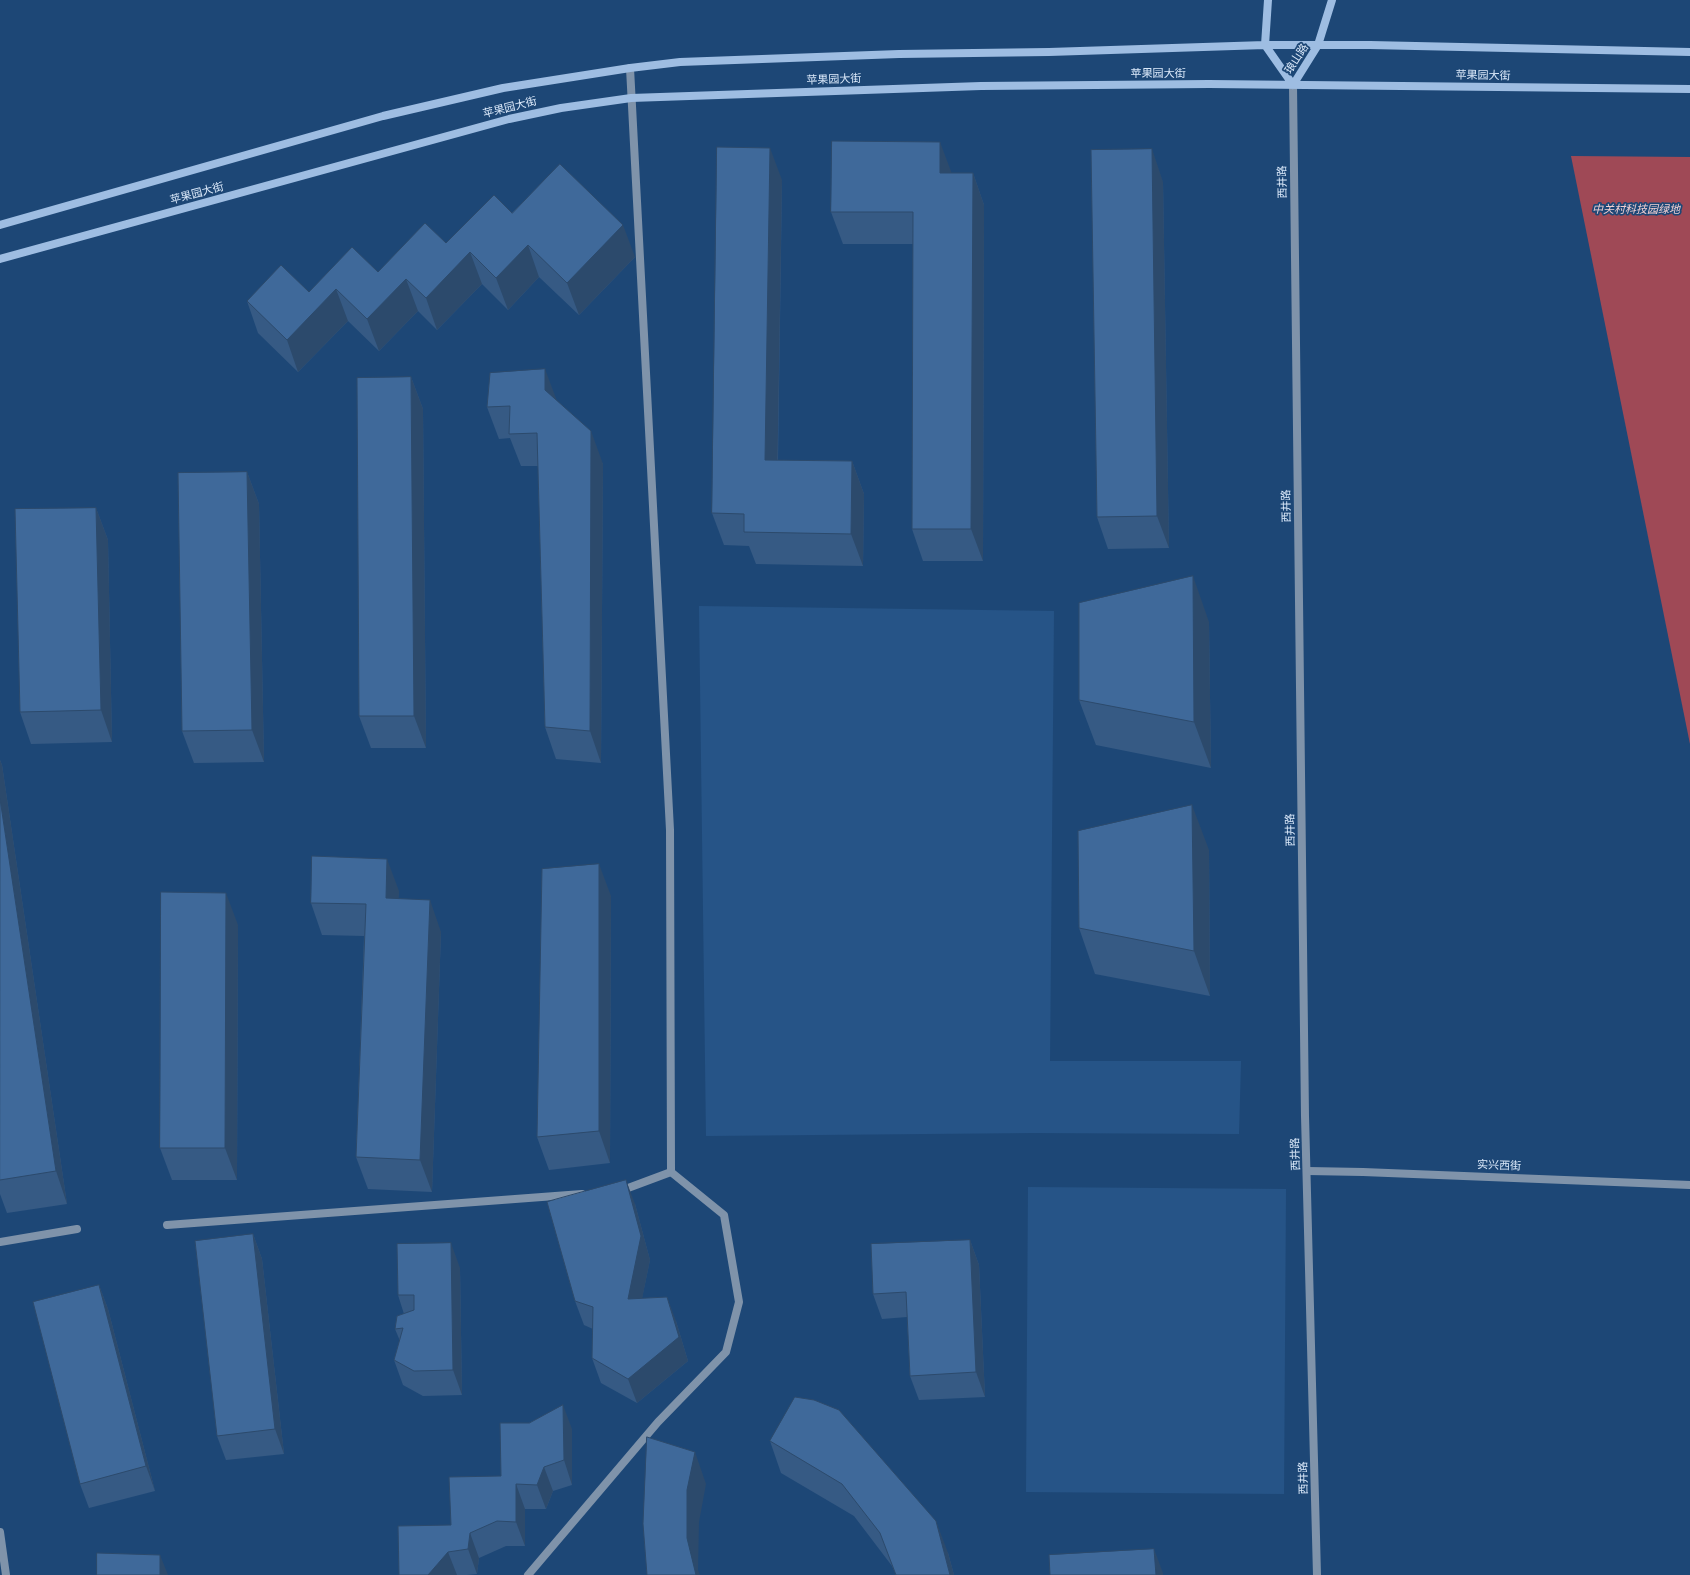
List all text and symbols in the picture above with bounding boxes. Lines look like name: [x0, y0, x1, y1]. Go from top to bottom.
street label: 琅山路: [1282, 42, 1312, 76]
street label: 苹果园大街: [1131, 67, 1185, 81]
street label: 苹果园大街: [1455, 69, 1511, 83]
street label: 苹果园大街: [806, 72, 862, 88]
street label: 苹果园大街: [482, 95, 538, 121]
street label: 西井路: [1276, 165, 1290, 199]
street label: 苹果园大街: [169, 181, 225, 207]
park label: 中关村科技园绿地: [1592, 203, 1680, 217]
street label: 西井路: [1280, 489, 1294, 523]
street label: 西井路: [1284, 813, 1298, 847]
street label: 西井路: [1289, 1137, 1303, 1171]
street label: 实兴西街: [1477, 1159, 1521, 1173]
street label: 西井路: [1297, 1461, 1311, 1495]

